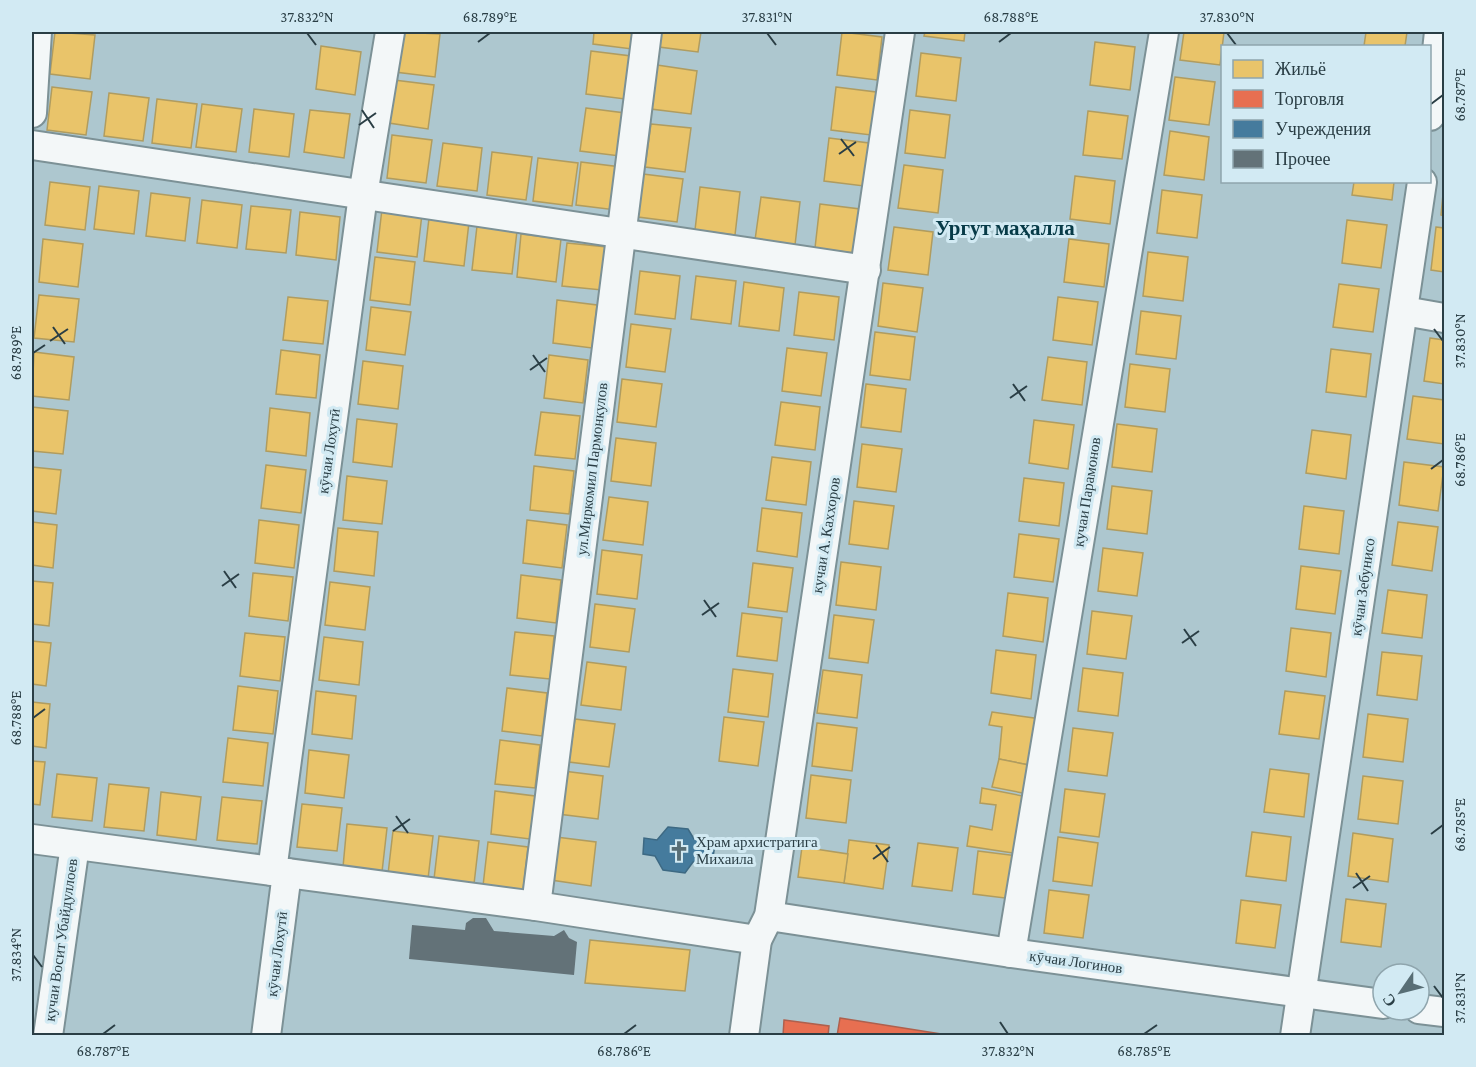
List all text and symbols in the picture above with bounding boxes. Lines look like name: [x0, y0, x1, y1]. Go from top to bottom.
text: 37.832°N: [280, 9, 334, 25]
text: 68.789°E: [463, 9, 517, 25]
text: 37.831°N: [741, 9, 793, 25]
text: 68.788°E: [984, 9, 1038, 25]
text: 37.830°N: [1199, 9, 1255, 25]
legend: [1221, 45, 1431, 183]
text: Жильё: [1275, 59, 1326, 79]
text: 68.787°E: [1452, 68, 1468, 122]
text: Торговля: [1275, 89, 1344, 109]
text: Учреждения: [1275, 119, 1371, 139]
text: Прочее: [1275, 149, 1331, 169]
district label: Ургут маҳалла: [935, 216, 1075, 240]
text: 37.830°N: [1452, 313, 1468, 369]
text: 68.789°E: [8, 326, 24, 380]
street label: ул.Миркомил Пармонкулов: [573, 382, 611, 556]
street label: кӯчаи Лохутӣ: [315, 407, 343, 495]
text: 68.786°E: [1452, 433, 1468, 487]
street label: кучаи Парамонов: [1070, 436, 1104, 548]
street label: кучаи А. Каххоров: [809, 476, 843, 594]
street label: кӯчаи Зебунисо: [1348, 537, 1378, 637]
text: 68.788°E: [8, 691, 24, 745]
text: 68.785°E: [1452, 798, 1468, 852]
place label: Храм архистратига Михаила: [696, 834, 818, 867]
church icon: Храм архистратига Михаила: [667, 839, 691, 863]
street label: кучаи Восит Убайдуллоев: [42, 857, 80, 1023]
street label: кӯчаи Лохутӣ: [264, 910, 290, 998]
text: 37.834°N: [8, 928, 24, 982]
street label: кӯчаи Логинов: [1028, 948, 1124, 976]
north arrow: [1371, 962, 1431, 1022]
text: 37.831°N: [1452, 972, 1468, 1024]
text: С: [1379, 991, 1399, 1010]
text: 68.787°E: [76, 1043, 130, 1059]
text: 68.786°E: [597, 1043, 651, 1059]
text: 37.832°N: [981, 1043, 1035, 1059]
text: 68.785°E: [1117, 1043, 1171, 1059]

